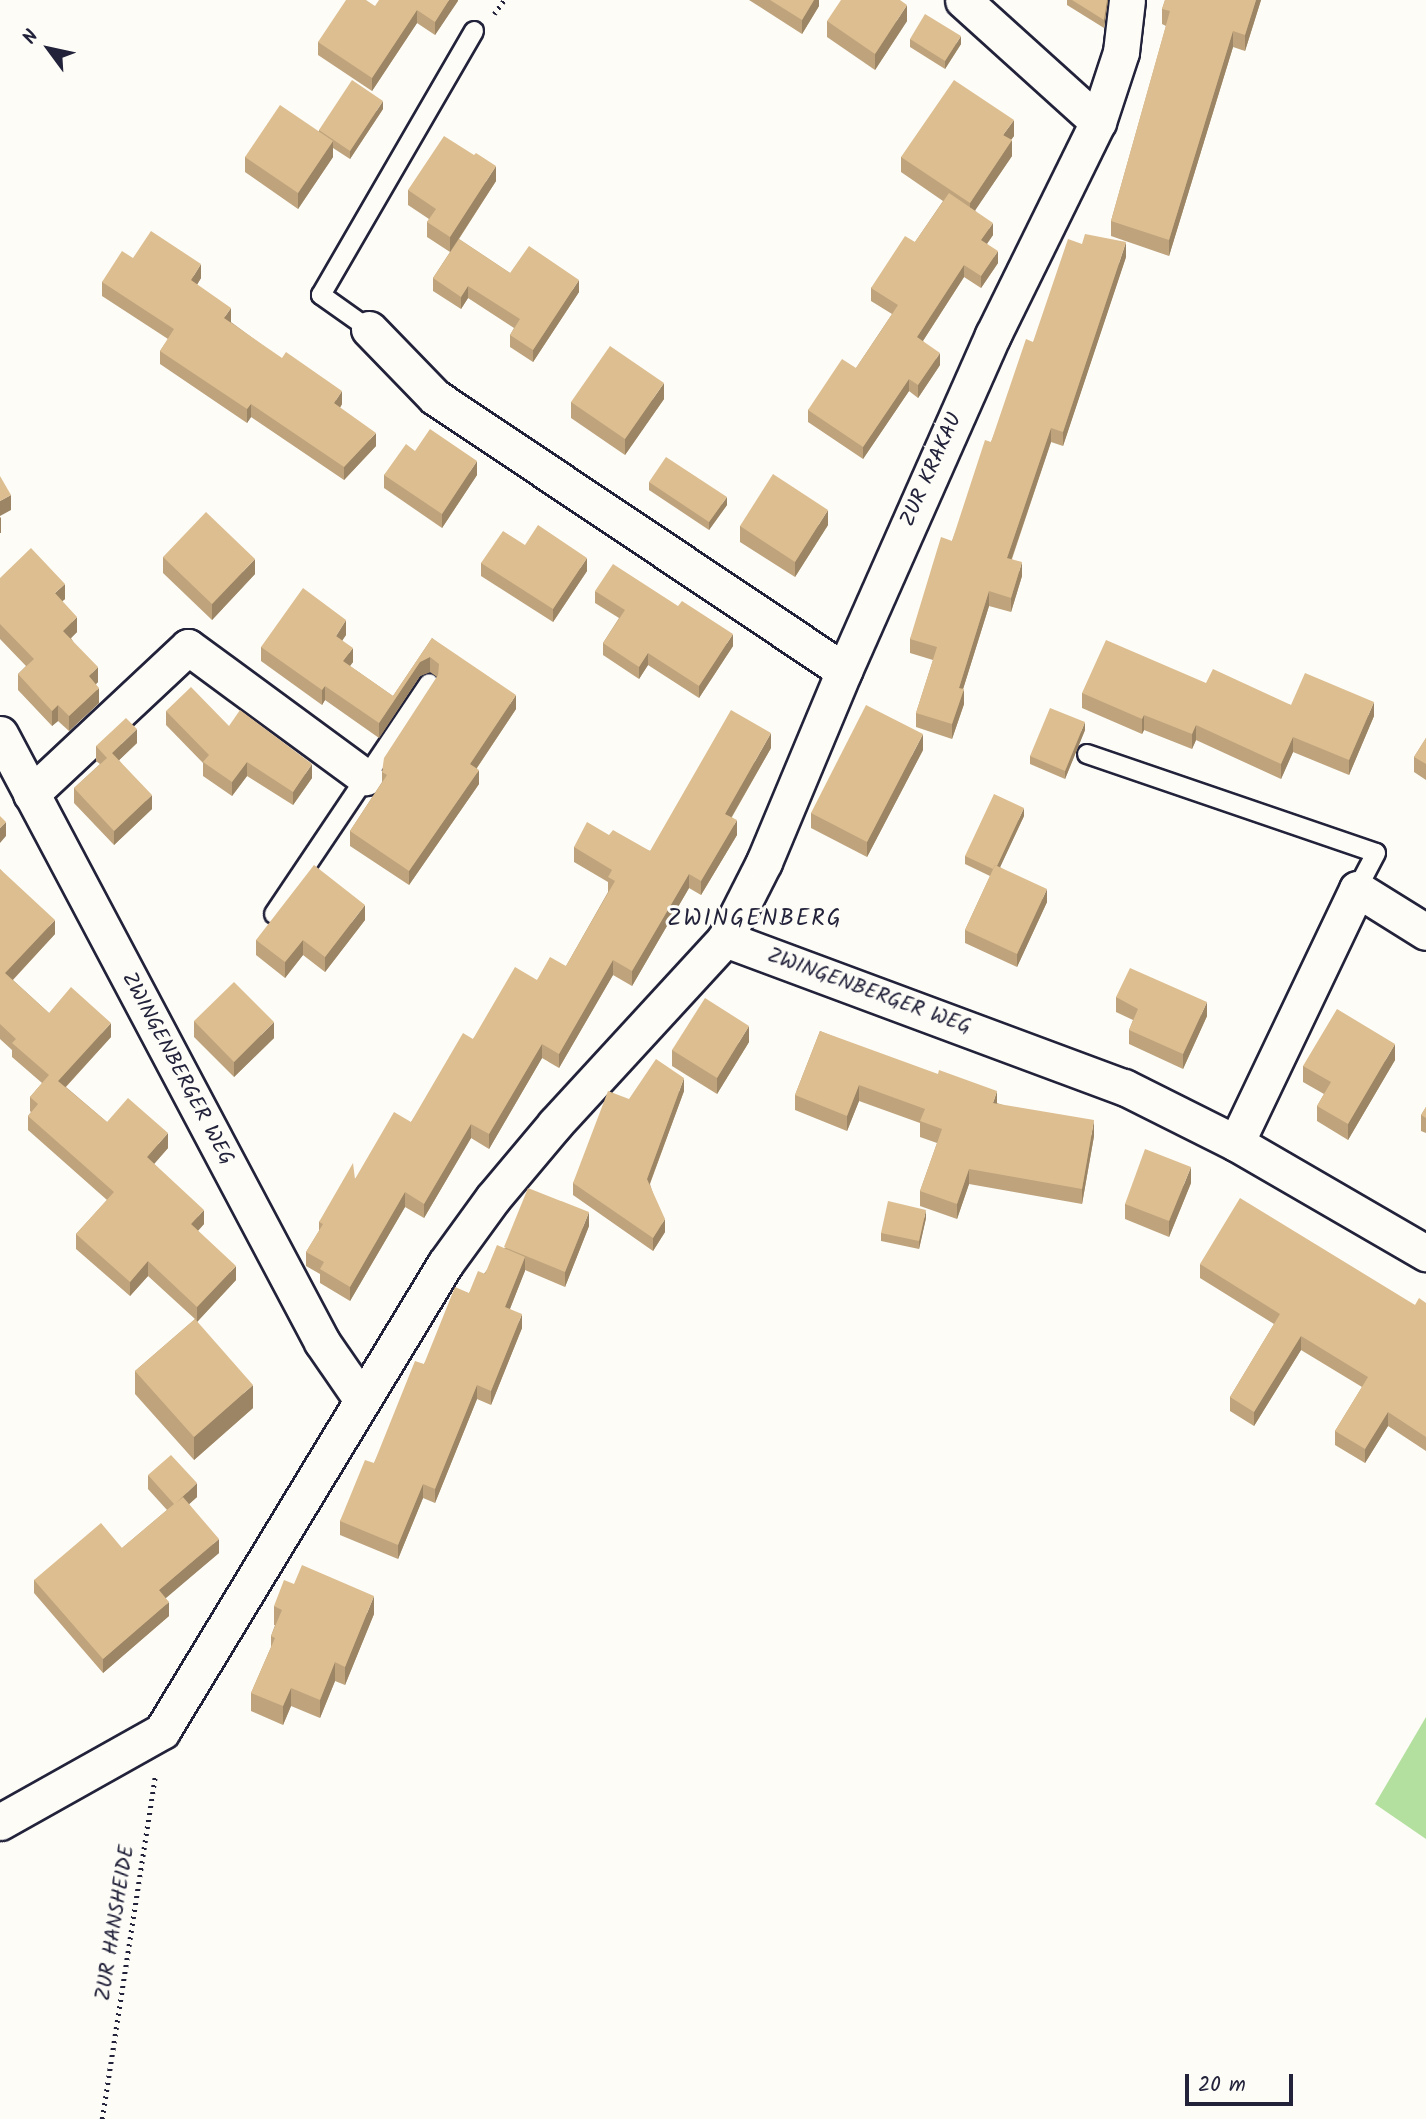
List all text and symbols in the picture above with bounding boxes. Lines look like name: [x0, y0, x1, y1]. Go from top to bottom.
north arrow: [14, 14, 84, 84]
text: N: [16, 24, 47, 51]
street label: ZUR KRAKAU: [896, 409, 968, 531]
district label: ZWINGENBERG: [669, 905, 841, 933]
street label: ZWINGENBERGER WEG: [764, 943, 974, 1041]
street label: ZWINGENBERGER WEG: [115, 968, 239, 1170]
street label: ZUR HANSHEIDE: [91, 1843, 141, 2003]
scale bar: [1188, 2060, 1296, 2104]
text: 20 m: [1198, 2069, 1246, 2102]

